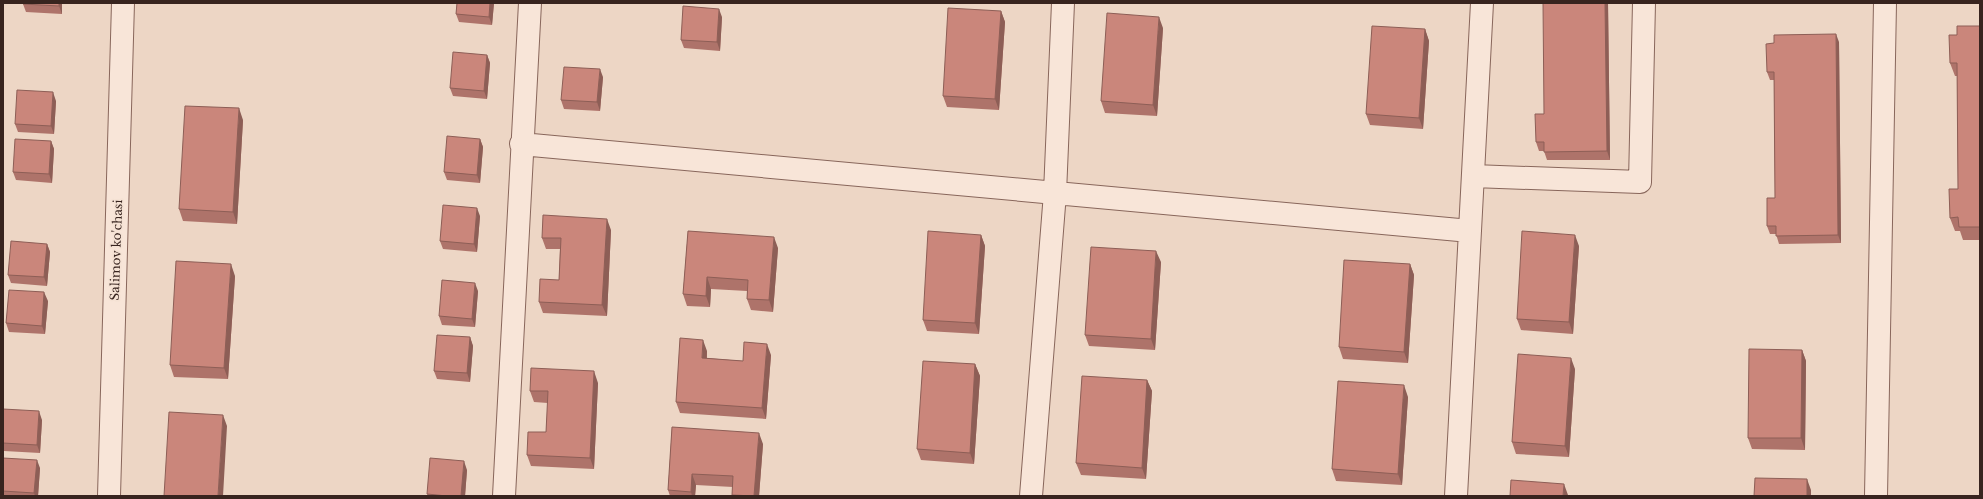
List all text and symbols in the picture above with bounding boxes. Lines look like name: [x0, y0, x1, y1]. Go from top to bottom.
street label: Salimov ko'chasi: [107, 199, 125, 301]

